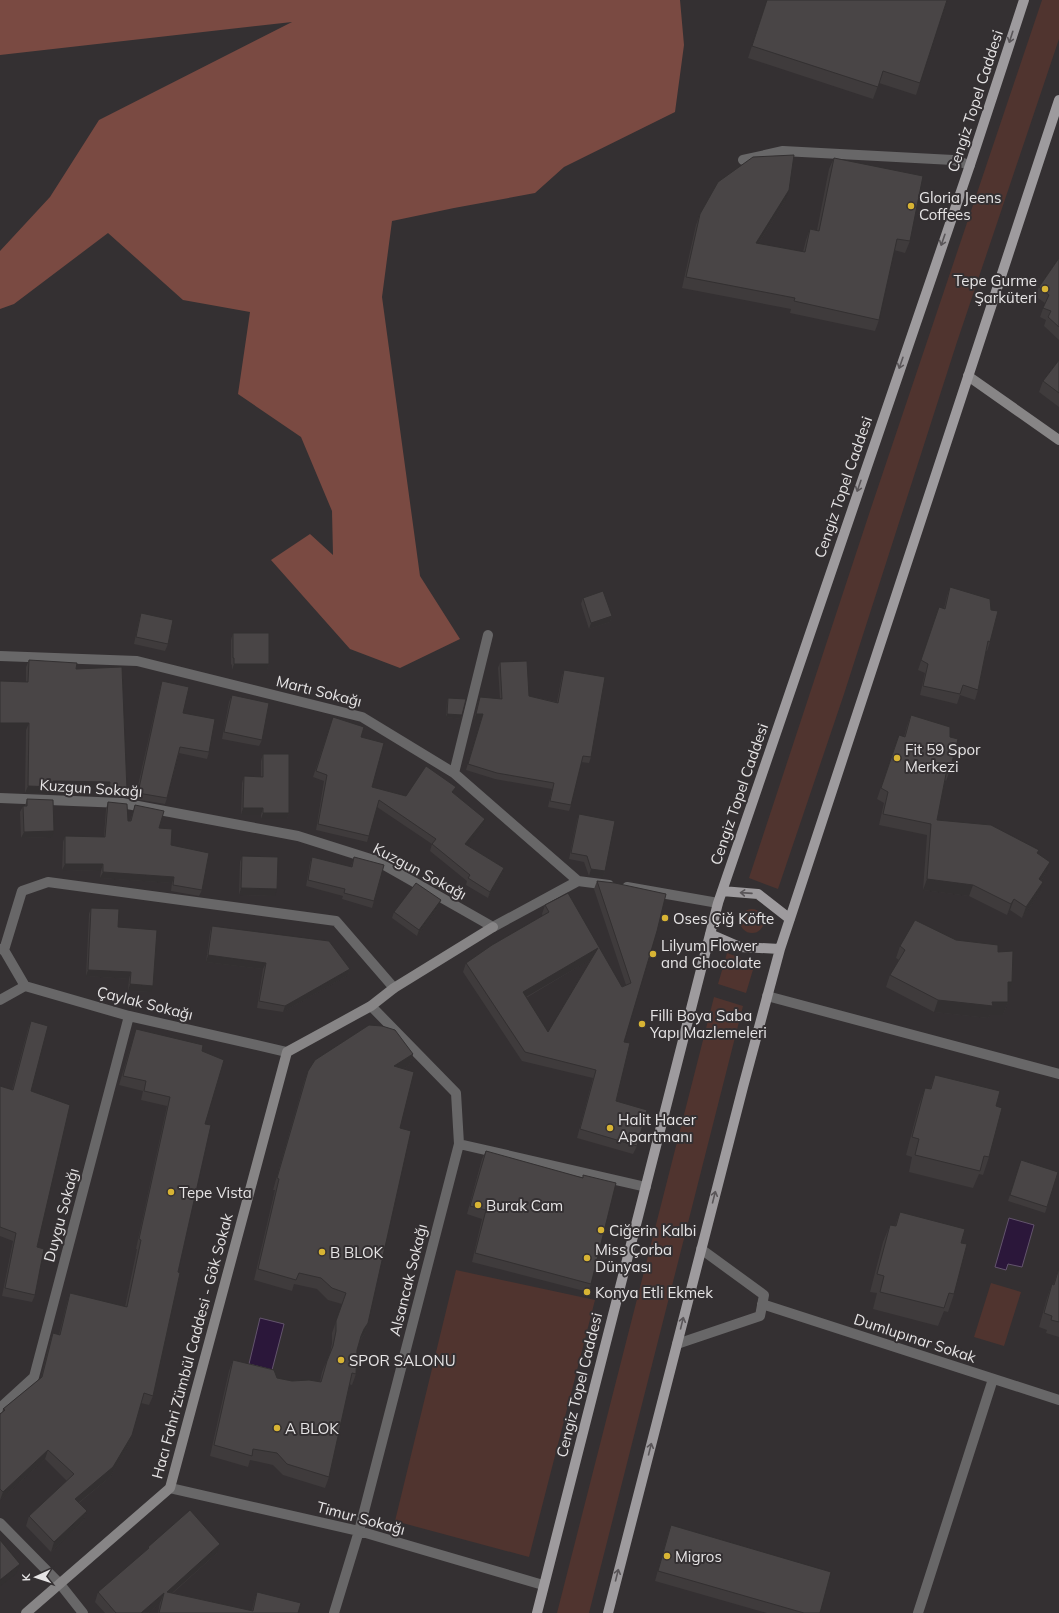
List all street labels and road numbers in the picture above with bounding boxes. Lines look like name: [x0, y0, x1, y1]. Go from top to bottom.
street label: Cengiz Topel Caddesi: [943, 28, 1007, 174]
street label: Cengiz Topel Caddesi: [810, 414, 876, 560]
street label: Martı Sokağı: [274, 671, 364, 711]
street label: Cengiz Topel Caddesi: [706, 721, 772, 867]
street label: Kuzgun Sokağı: [39, 775, 143, 801]
street label: Kuzgun Sokağı: [370, 838, 470, 904]
street label: Çaylak Sokağı: [95, 982, 195, 1024]
street label: Duygu Sokağı: [39, 1166, 83, 1264]
street label: Hacı Fahri Zümbül Caddesi - Gök Sokak: [147, 1211, 237, 1481]
street label: Alsancak Sokağı: [385, 1222, 431, 1338]
street label: Dumlupınar Sokak: [852, 1309, 979, 1367]
street label: Cengiz Topel Caddesi: [552, 1311, 606, 1459]
street label: Timur Sokağı: [315, 1497, 407, 1539]

